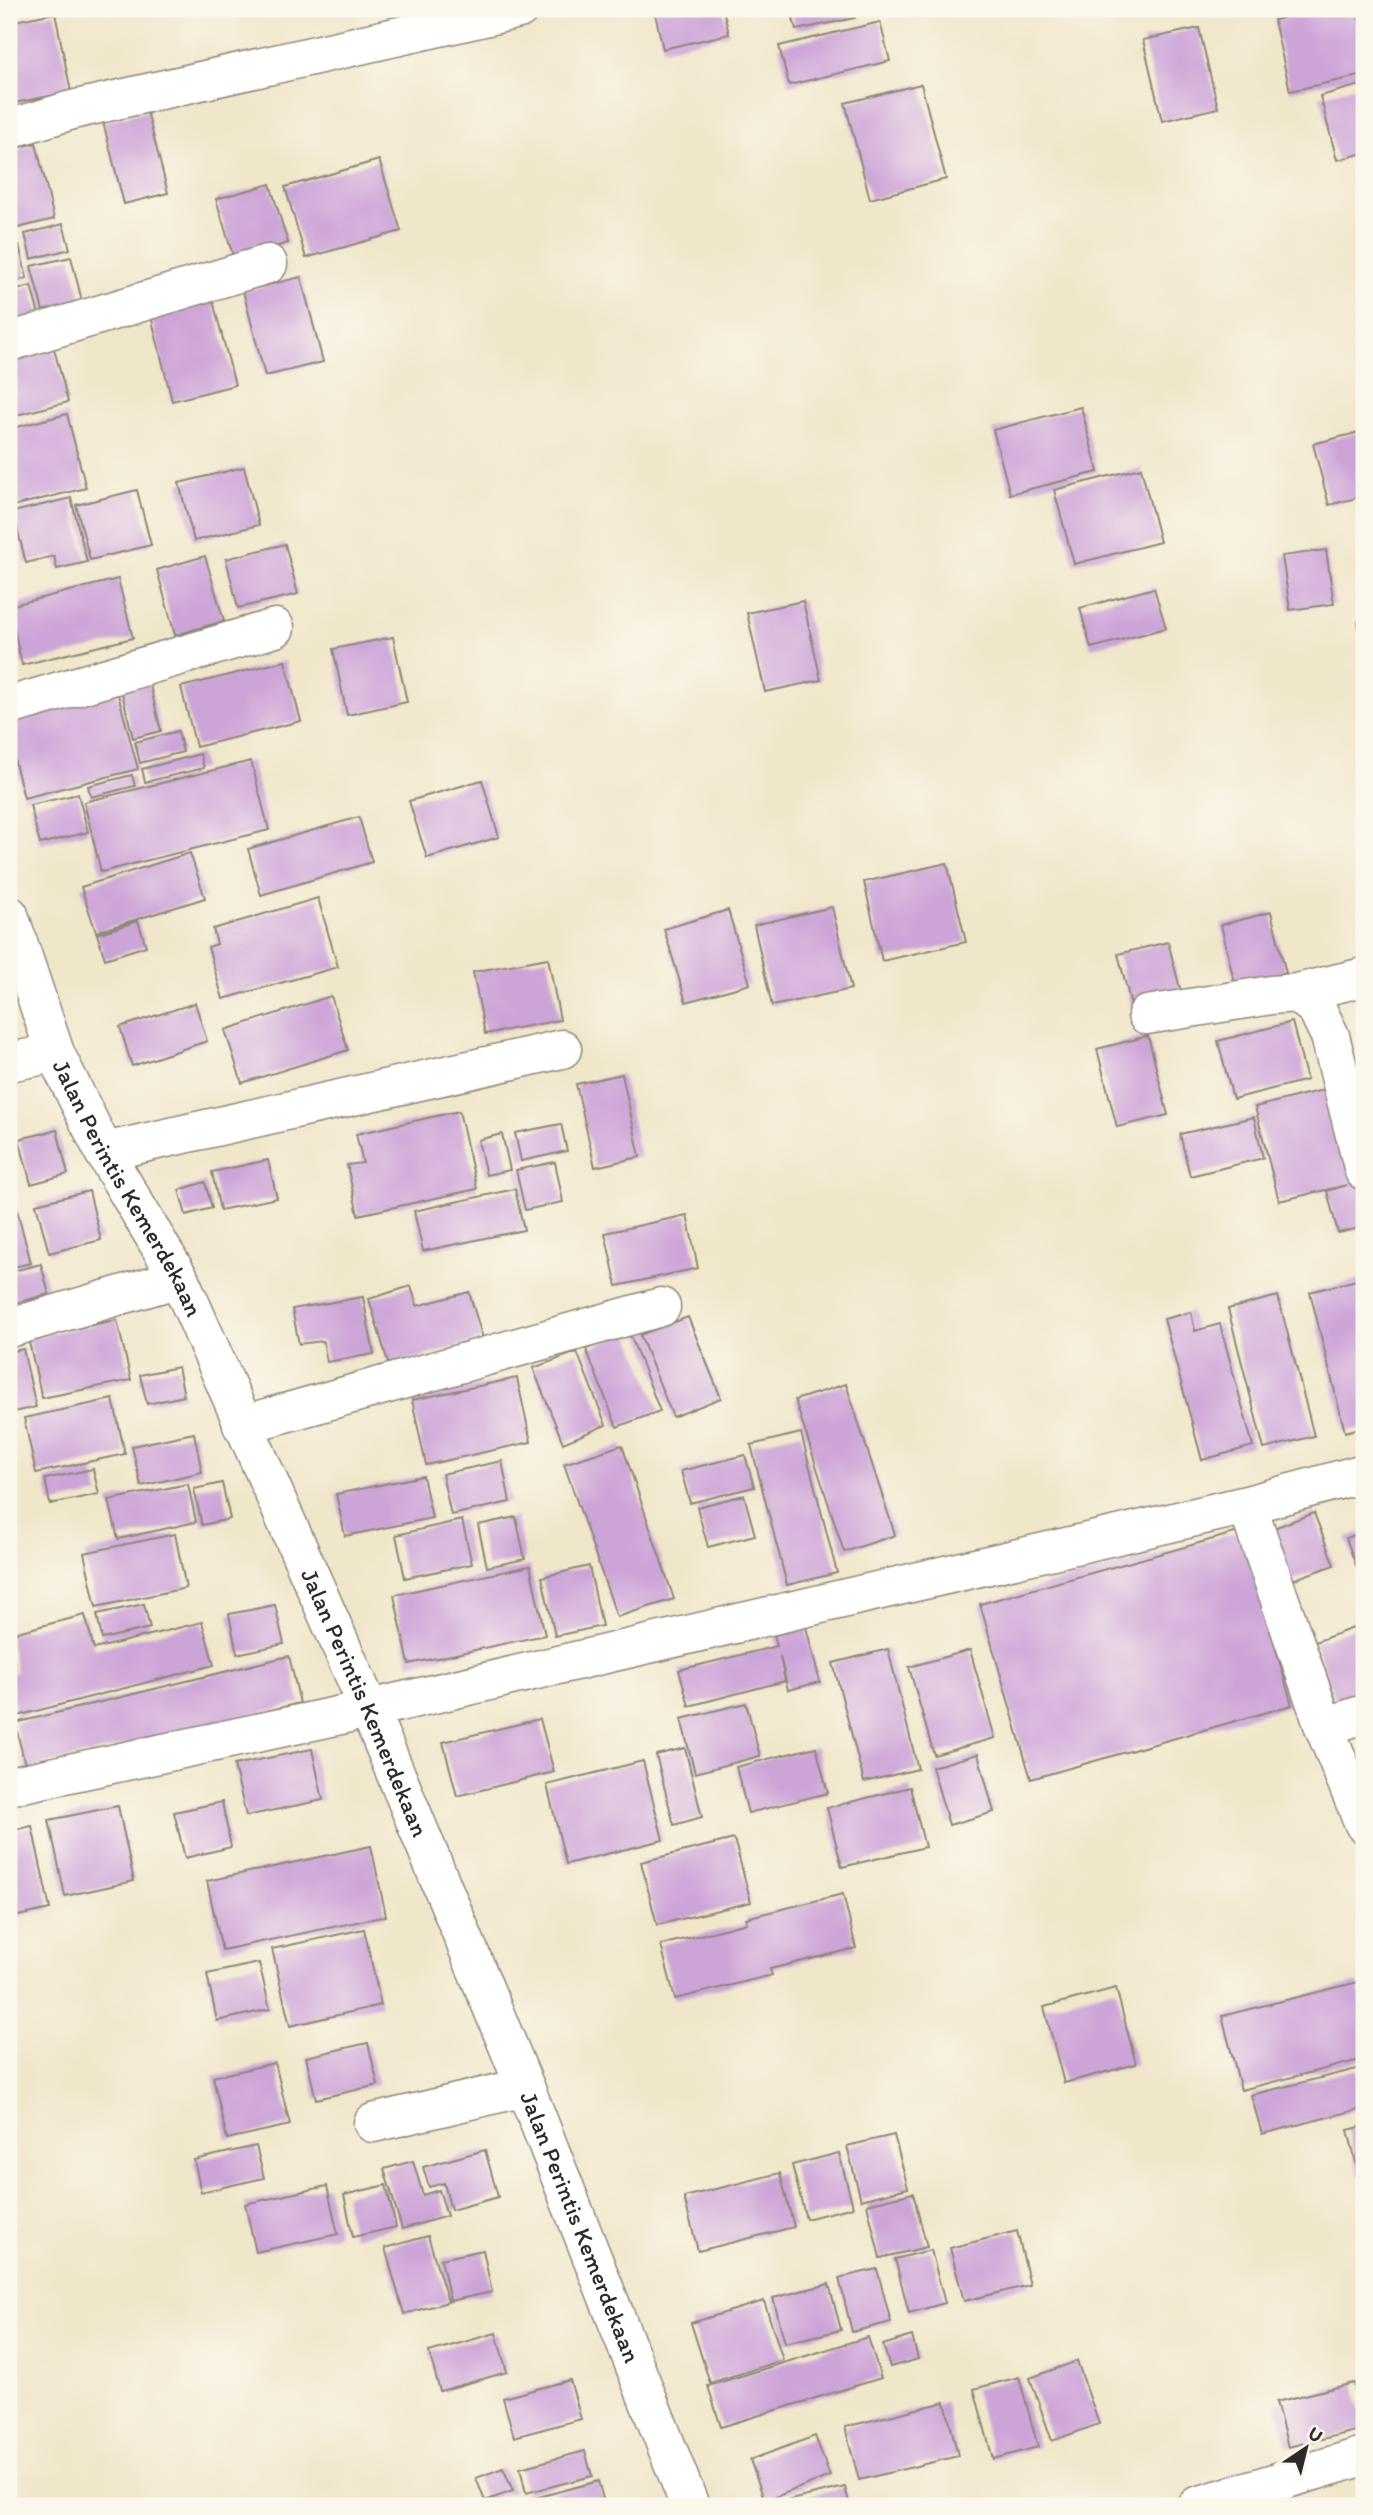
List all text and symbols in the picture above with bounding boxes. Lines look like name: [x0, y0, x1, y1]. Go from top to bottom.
street label: Jalan Perintis Kemerdekaan: [47, 1055, 209, 1321]
street label: Jalan Perintis Kemerdekaan: [295, 1564, 435, 1841]
street label: Jalan Perintis Kemerdekaan: [514, 2087, 647, 2367]
north arrow: [1272, 2414, 1342, 2484]
text: U: [1304, 2421, 1327, 2448]

